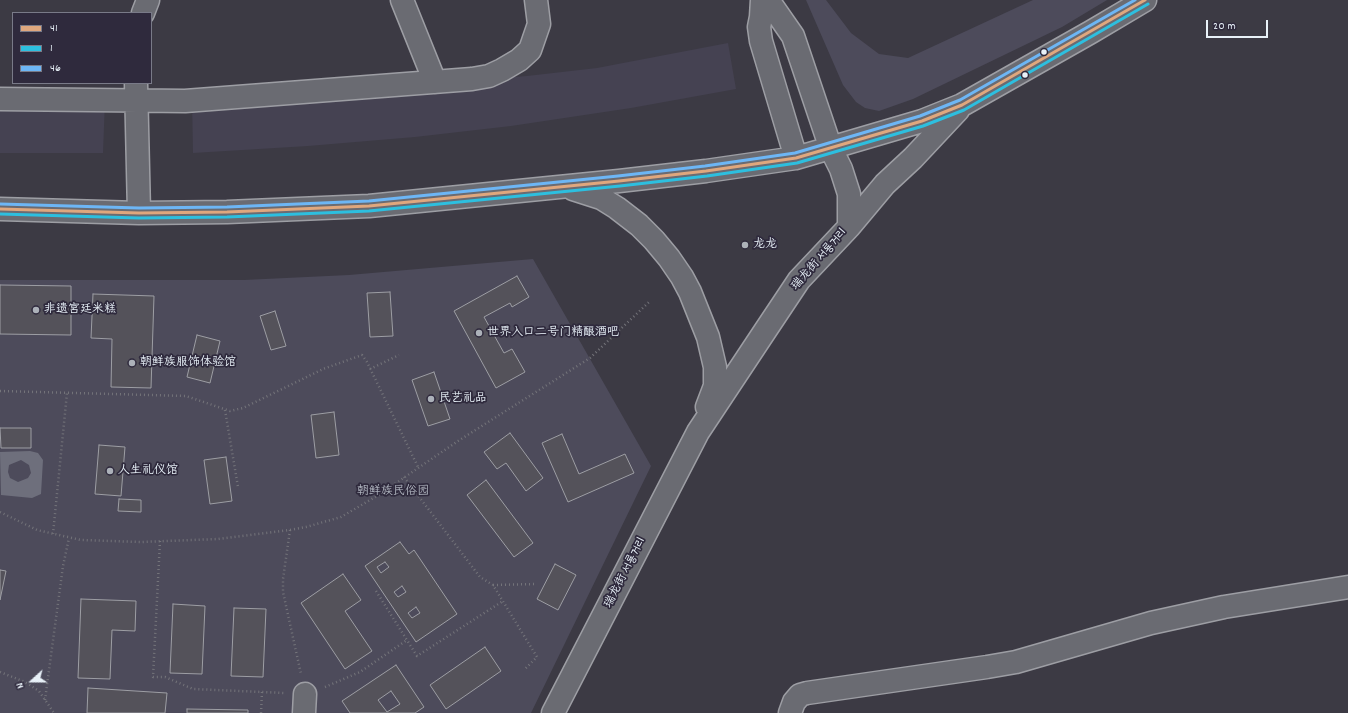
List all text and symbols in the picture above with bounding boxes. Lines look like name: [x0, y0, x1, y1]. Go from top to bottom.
legend: [12, 12, 152, 84]
scale bar: [1208, 12, 1270, 38]
text: 20 m: [1213, 18, 1236, 35]
text: 41: [50, 20, 58, 37]
text: 1: [50, 40, 53, 57]
unlabelled marker: [1039, 47, 1049, 57]
text: 46: [50, 60, 61, 77]
unlabelled marker: [1020, 70, 1030, 80]
street label: 瑞龙街 서룡거리: [789, 226, 851, 294]
place label: 龙龙: [753, 238, 777, 252]
marker: 龙龙: [740, 240, 750, 250]
place label: 非遗宫廷米糕: [44, 303, 116, 317]
marker: 非遗宫廷米糕: [31, 305, 41, 315]
place label: 世界入口二号门精酿酒吧: [487, 326, 619, 340]
marker: 世界入口二号门精酿酒吧: [474, 328, 484, 338]
place label: 朝鲜族服饰体验馆: [140, 356, 236, 370]
marker: 朝鲜族服饰体验馆: [127, 358, 137, 368]
place label: 民艺礼品: [439, 392, 487, 406]
marker: 民艺礼品: [426, 394, 436, 404]
place label: 人生礼仪馆: [118, 464, 178, 478]
marker: 人生礼仪馆: [105, 466, 115, 476]
park label: 朝鲜族民俗园: [357, 485, 429, 499]
street label: 瑞龙街 서룡거리: [602, 535, 650, 611]
north arrow: [12, 661, 52, 701]
text: N: [12, 680, 29, 691]

